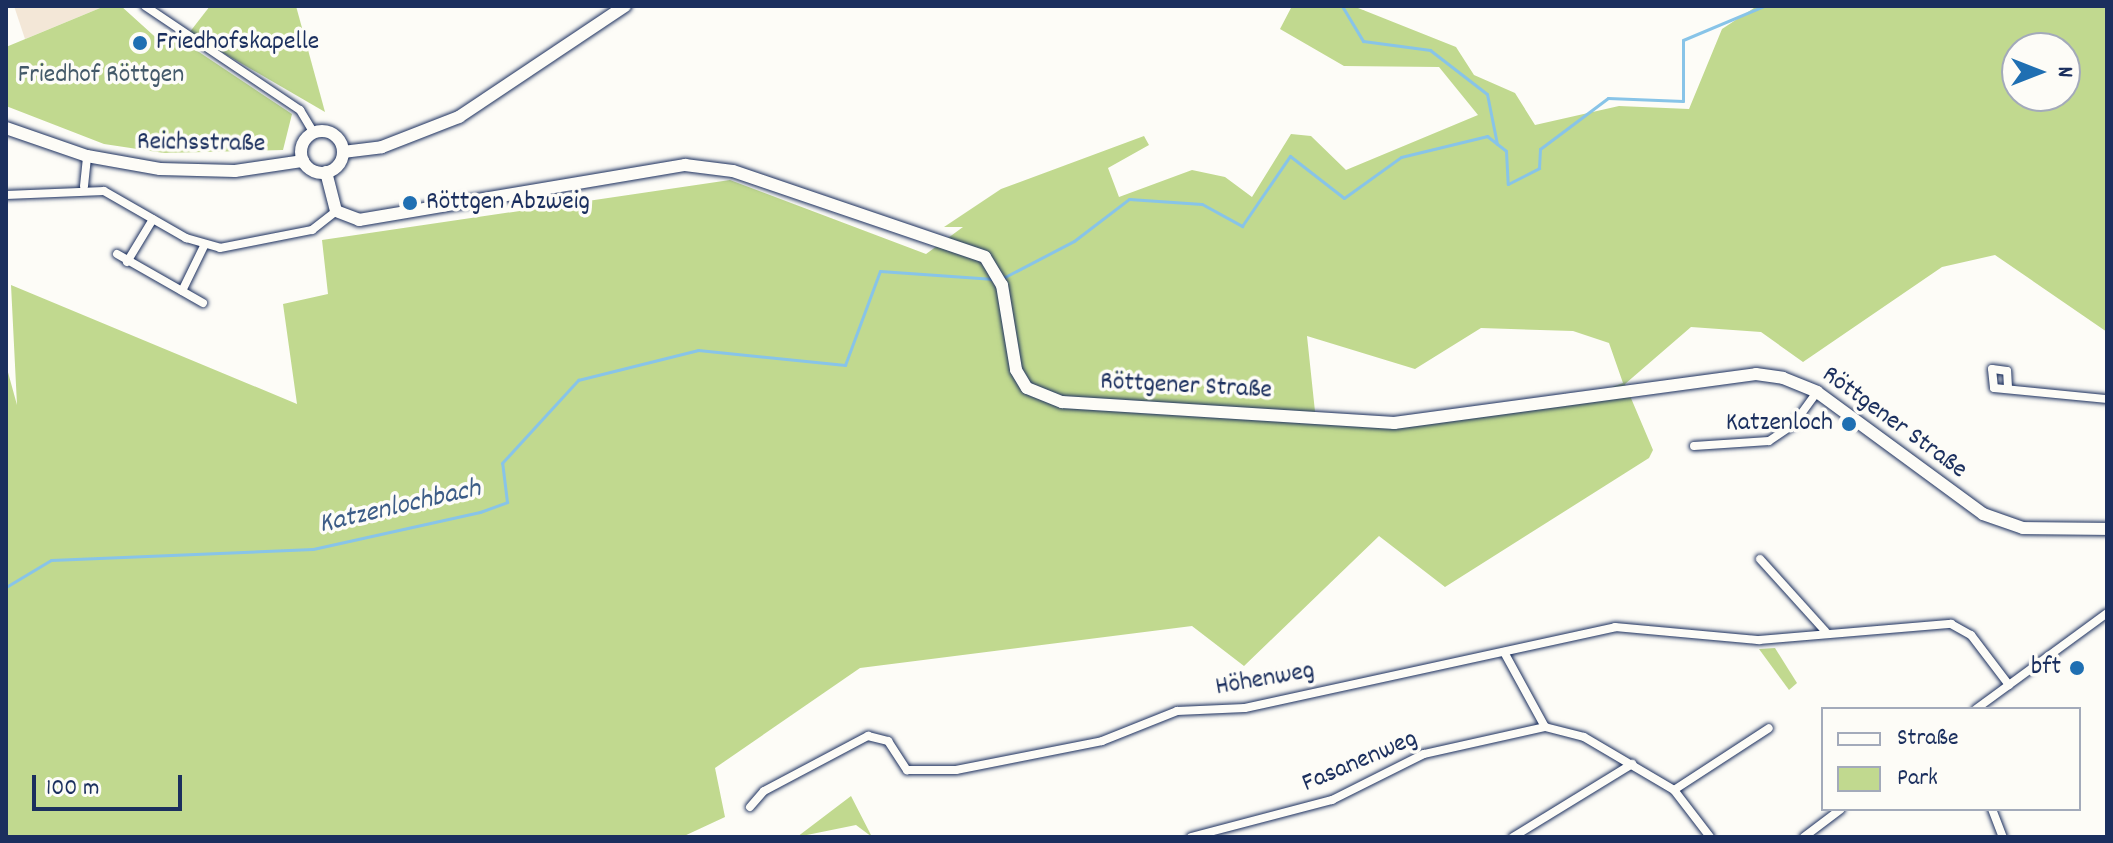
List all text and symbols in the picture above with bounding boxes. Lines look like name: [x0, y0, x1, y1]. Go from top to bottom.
place label: Friedhofskapelle: [156, 27, 319, 59]
north arrow: [2001, 32, 2081, 112]
marker: Friedhofskapelle: [131, 34, 149, 52]
park label: Friedhof Röttgen: [18, 60, 184, 92]
text: N: [2048, 67, 2079, 77]
street label: Reichsstraße: [137, 127, 265, 161]
place label: Röttgen Abzweig: [426, 187, 590, 219]
marker: Röttgen Abzweig: [401, 194, 419, 212]
street label: Röttgener Straße: [1815, 360, 1973, 486]
street label: Röttgener Straße: [1099, 367, 1273, 407]
place label: Katzenloch: [1726, 408, 1833, 440]
marker: Katzenloch: [1840, 415, 1858, 433]
water label: Katzenlochbach: [316, 473, 484, 543]
place label: bft: [2031, 652, 2061, 684]
street label: Höhenweg: [1213, 656, 1317, 704]
marker: bft: [2068, 659, 2086, 677]
legend: [1821, 707, 2081, 811]
text: Straße: [1897, 722, 1959, 756]
street label: Fasanenweg: [1298, 724, 1422, 800]
scale bar: [36, 759, 186, 809]
text: Park: [1897, 762, 1938, 796]
text: 100 m: [46, 772, 99, 806]

